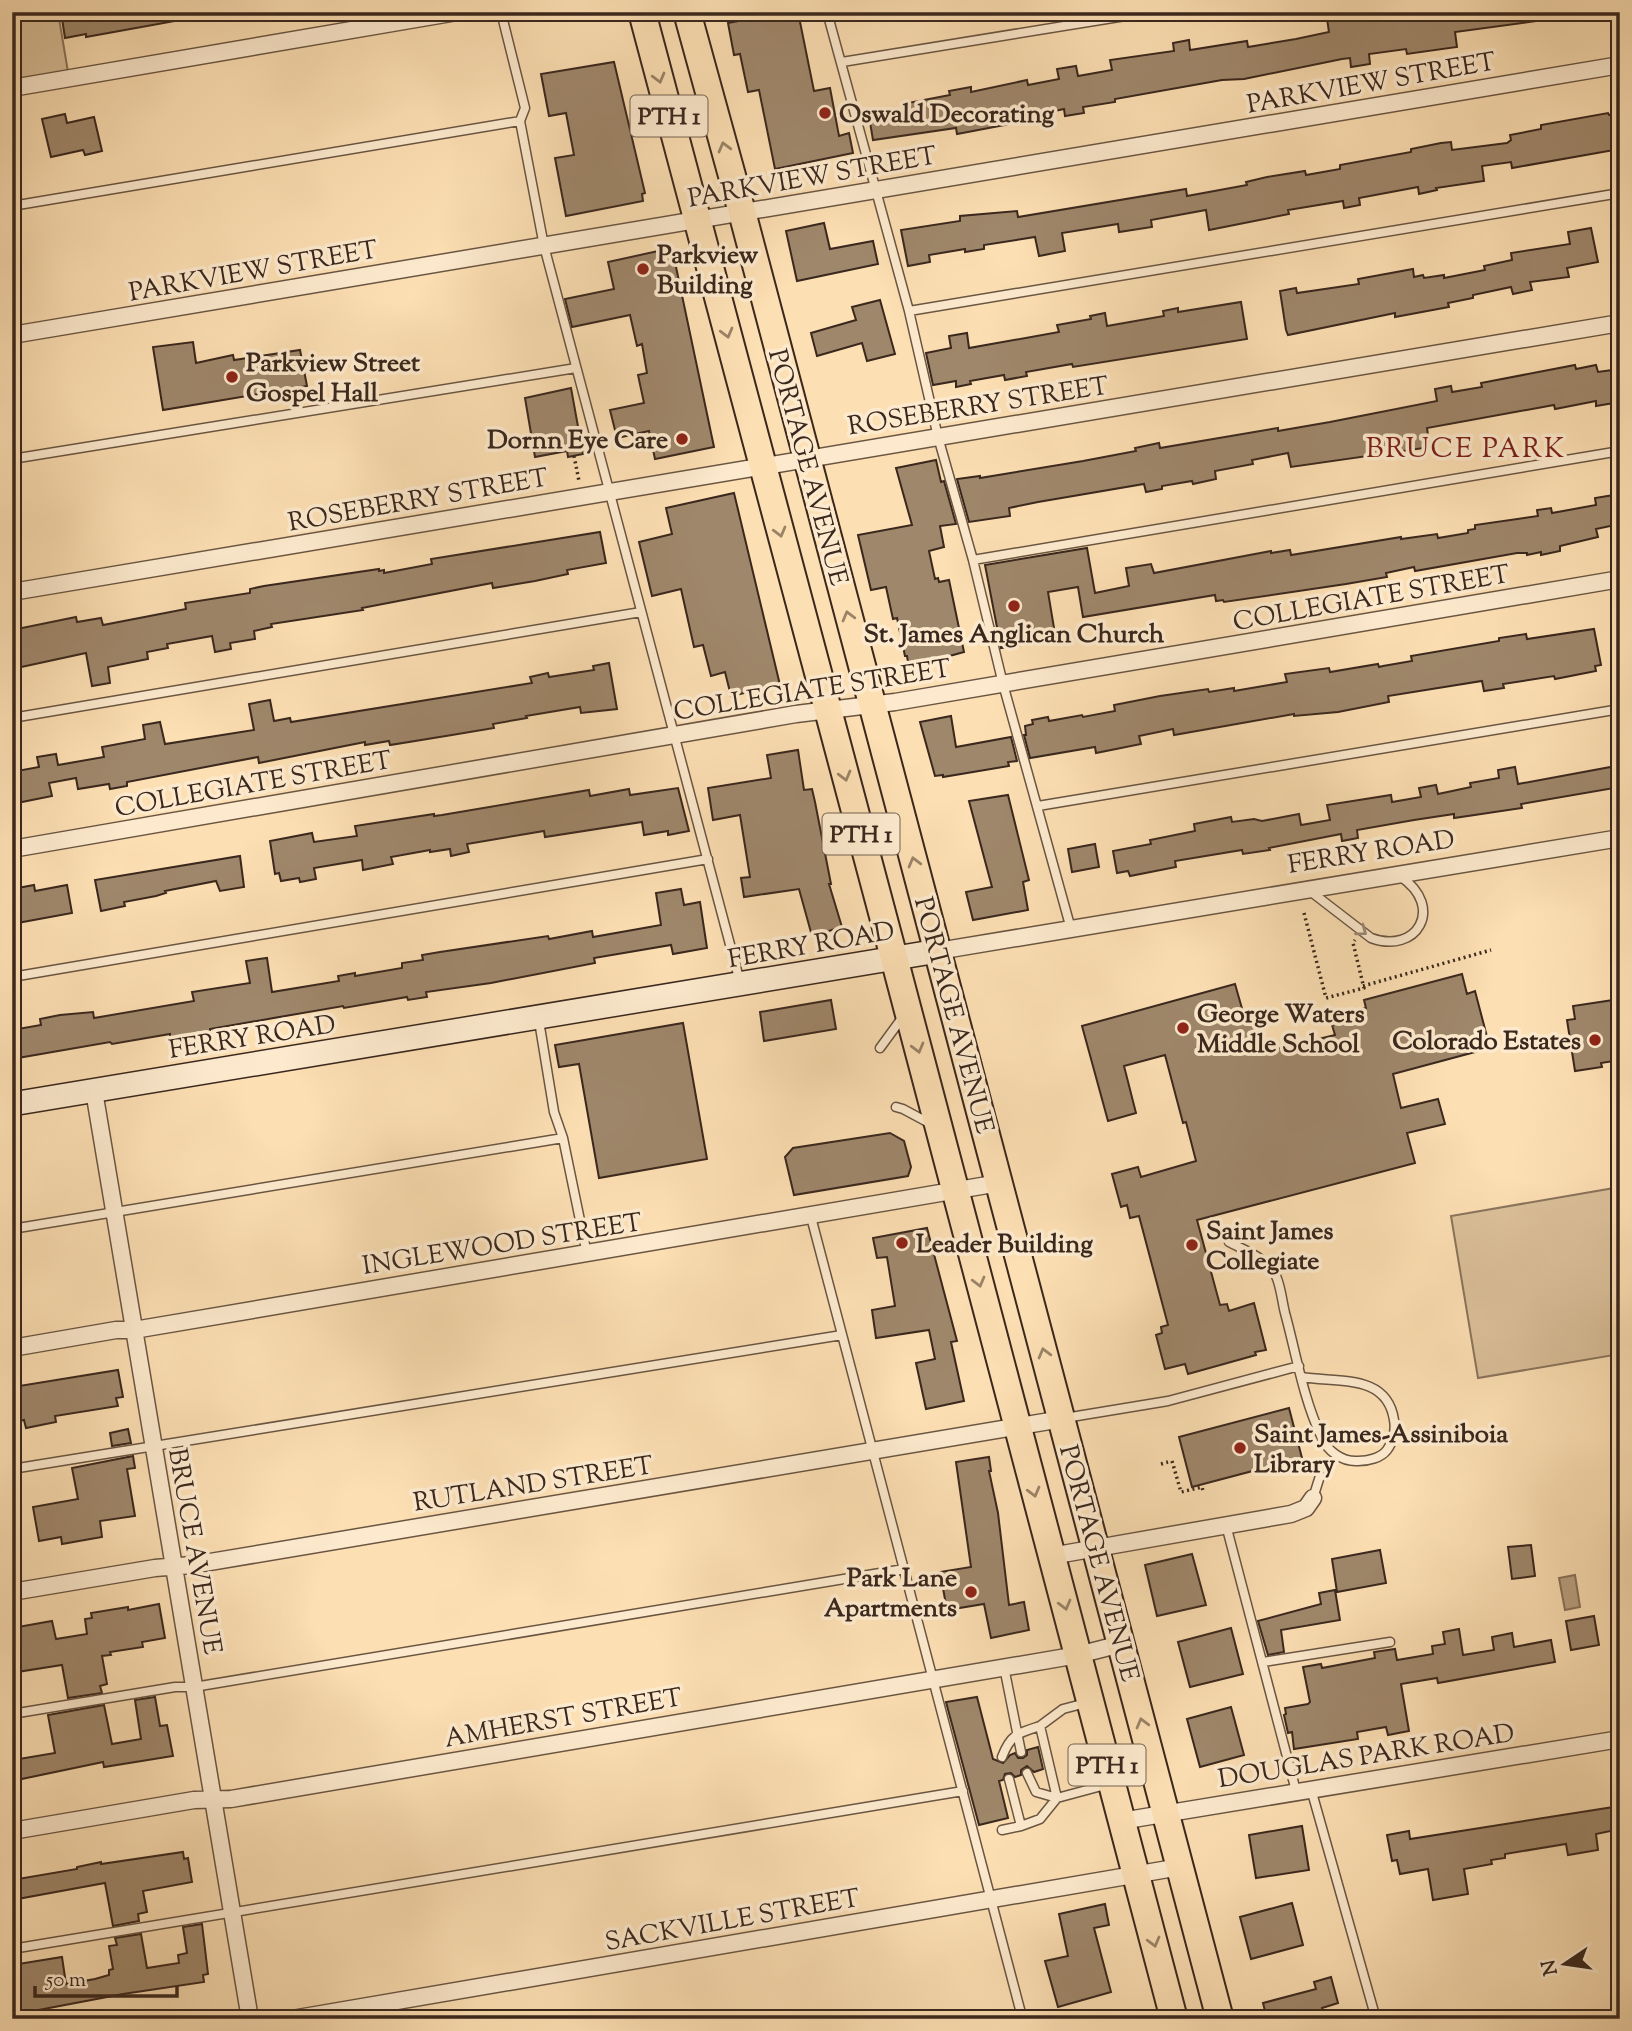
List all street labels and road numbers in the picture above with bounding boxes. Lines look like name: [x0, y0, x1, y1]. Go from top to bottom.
street label: PARKVIEW STREET: [1244, 44, 1499, 125]
road number: PTH 1: [630, 96, 708, 136]
street label: PARKVIEW STREET: [685, 138, 940, 219]
street label: PARKVIEW STREET: [126, 232, 381, 313]
street label: PORTAGE AVENUE: [757, 345, 856, 590]
street label: ROSEBERRY STREET: [845, 369, 1111, 446]
street label: ROSEBERRY STREET: [285, 460, 551, 543]
street label: COLLEGIATE STREET: [1230, 557, 1513, 642]
street label: COLLEGIATE STREET: [671, 651, 954, 732]
street label: COLLEGIATE STREET: [112, 743, 395, 828]
road number: PTH 1: [822, 814, 900, 854]
street label: FERRY ROAD: [1285, 822, 1458, 885]
street label: PORTAGE AVENUE: [903, 893, 1002, 1138]
street label: FERRY ROAD: [725, 914, 898, 979]
street label: FERRY ROAD: [166, 1007, 339, 1070]
street label: INGLEWOOD STREET: [360, 1205, 645, 1286]
street label: PORTAGE AVENUE: [1048, 1441, 1147, 1686]
street label: BRUCE AVENUE: [157, 1445, 230, 1658]
street label: RUTLAND STREET: [411, 1448, 656, 1523]
street label: AMHERST STREET: [442, 1680, 685, 1759]
street label: DOUGLAS PARK ROAD: [1216, 1716, 1517, 1799]
road number: PTH 1: [1068, 1744, 1146, 1786]
street label: SACKVILLE STREET: [602, 1881, 863, 1962]

